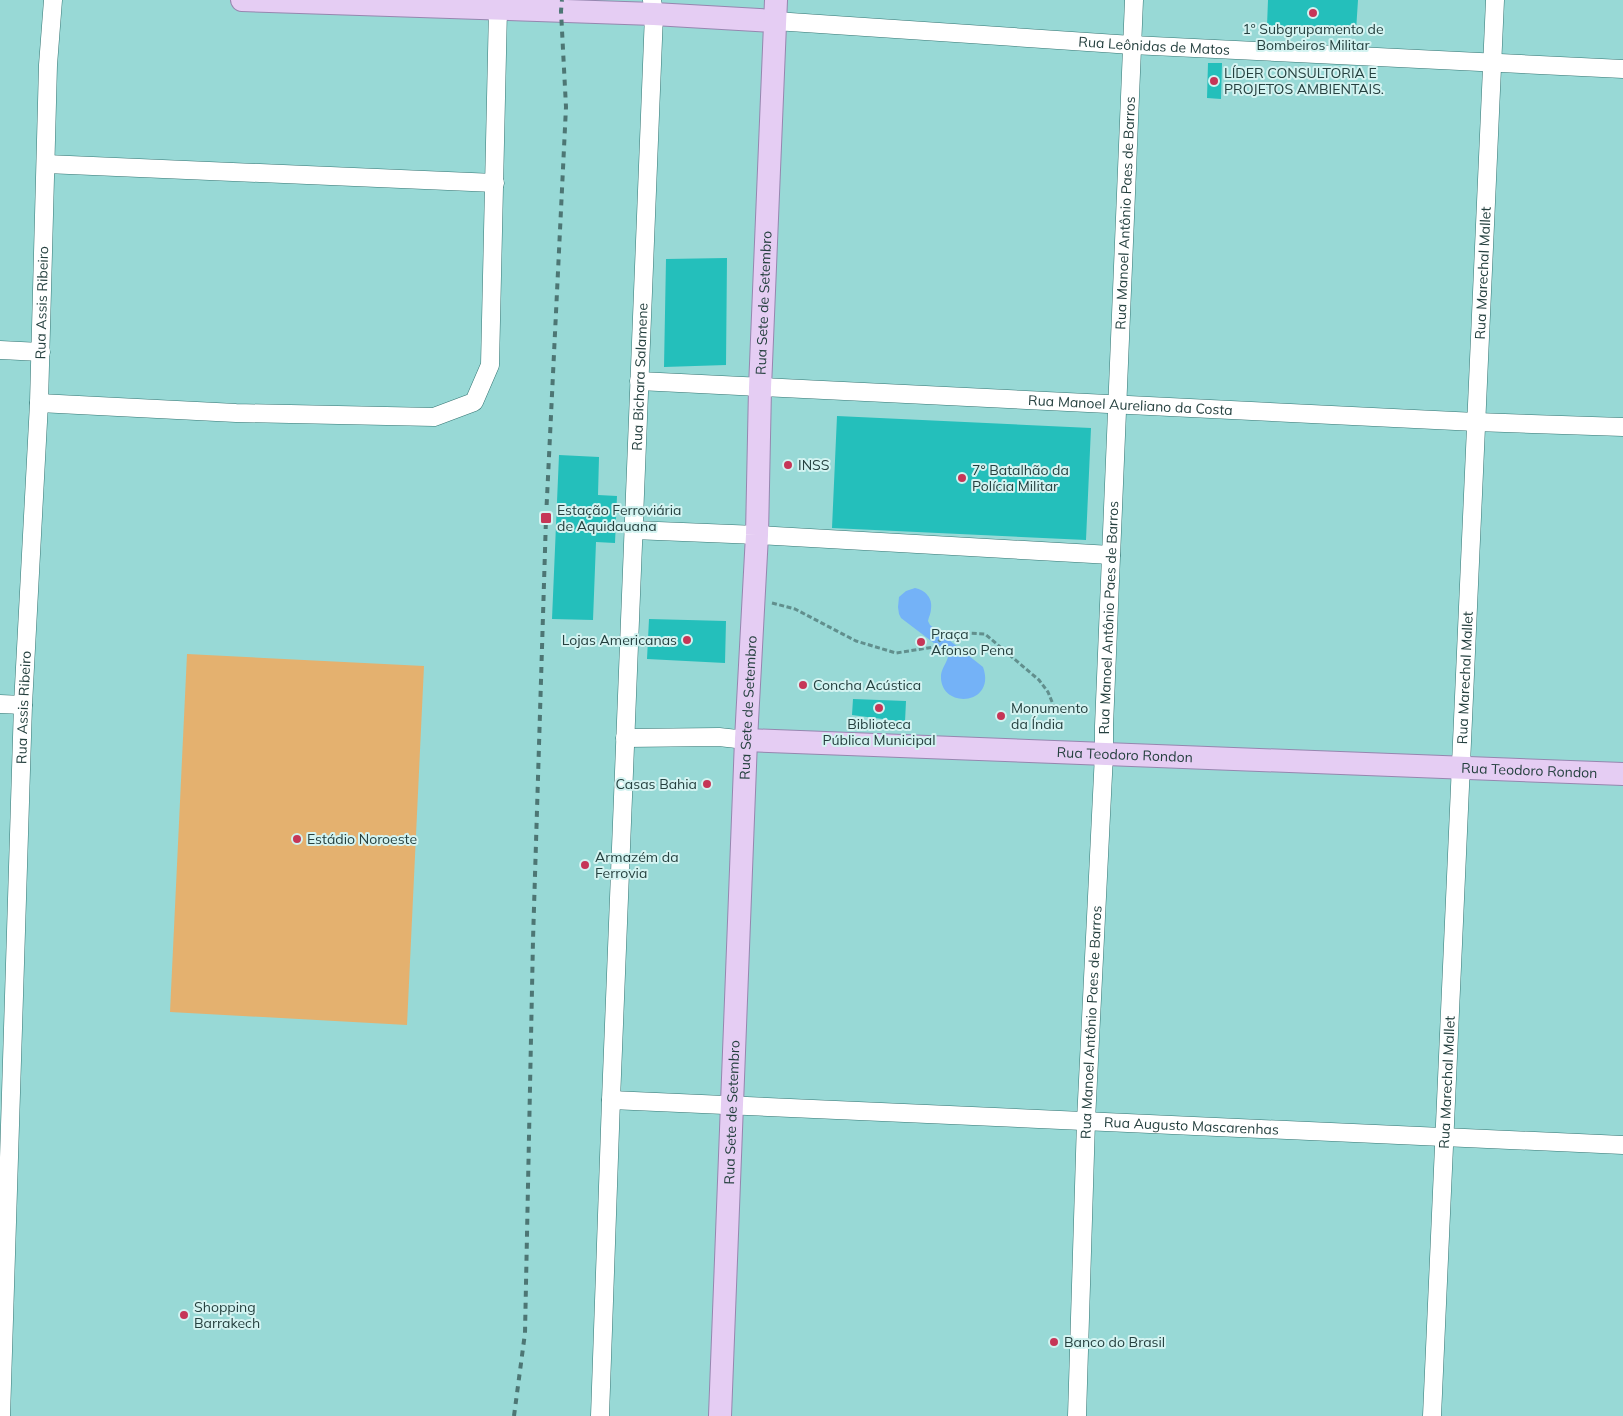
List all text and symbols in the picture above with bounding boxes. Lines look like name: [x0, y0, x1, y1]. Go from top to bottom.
marker: 1º Subgrupamento de Bombeiros Militar: [1307, 7, 1319, 19]
place label: 1º Subgrupamento de Bombeiros Militar: [1242, 20, 1384, 54]
street label: Rua Leônidas de Matos: [1078, 32, 1231, 59]
place label: LÍDER CONSULTORIA E PROJETOS AMBIENTAIS.: [1224, 64, 1384, 98]
marker: LÍDER CONSULTORIA E PROJETOS AMBIENTAIS.: [1208, 75, 1220, 87]
street label: Rua Manoel Antônio Paes de Barros: [1111, 96, 1139, 330]
street label: Rua Marechal Mallet: [1471, 206, 1495, 340]
street label: Rua Sete de Setembro: [752, 230, 775, 375]
street label: Rua Assis Ribeiro: [31, 246, 52, 360]
street label: Rua Bichara Salamene: [628, 302, 652, 451]
street label: Rua Manoel Aureliano da Costa: [1028, 391, 1233, 419]
place label: INSS: [798, 456, 830, 474]
marker: INSS: [782, 459, 794, 471]
place label: 7° Batalhão da Polícia Militar: [972, 461, 1069, 495]
marker: 7° Batalhão da Polícia Militar: [956, 472, 968, 484]
street label: Rua Manoel Antônio Paes de Barros: [1095, 500, 1122, 734]
place label: Estação Ferroviária de Aquidauana: [557, 501, 681, 535]
marker: Estação Ferroviária de Aquidauana: [539, 511, 553, 525]
street label: Rua Marechal Mallet: [1453, 611, 1477, 745]
place label: Praça Afonso Pena: [931, 625, 1014, 659]
place label: Lojas Americanas: [562, 631, 677, 649]
marker: Lojas Americanas: [681, 634, 693, 646]
street label: Rua Sete de Setembro: [735, 635, 761, 780]
marker: Praça Afonso Pena: [915, 636, 927, 648]
street label: Rua Assis Ribeiro: [12, 650, 35, 764]
place label: Concha Acústica: [813, 676, 921, 694]
marker: Concha Acústica: [797, 679, 809, 691]
place label: Monumento da Índia: [1011, 699, 1088, 733]
marker: Biblioteca Pública Municipal: [873, 702, 885, 714]
marker: Monumento da Índia: [995, 710, 1007, 722]
place label: Biblioteca Pública Municipal: [822, 715, 936, 749]
street label: Rua Teodoro Rondon: [1056, 743, 1193, 766]
street label: Rua Teodoro Rondon: [1461, 759, 1598, 782]
place label: Casas Bahia: [615, 775, 697, 793]
marker: Casas Bahia: [701, 778, 713, 790]
place label: Estádio Noroeste: [307, 830, 417, 848]
marker: Estádio Noroeste: [291, 833, 303, 845]
place label: Armazém da Ferrovia: [595, 848, 679, 882]
marker: Armazém da Ferrovia: [579, 859, 591, 871]
street label: Rua Manoel Antônio Paes de Barros: [1076, 905, 1106, 1139]
street label: Rua Marechal Mallet: [1435, 1015, 1459, 1149]
street label: Rua Sete de Setembro: [720, 1040, 743, 1185]
street label: Rua Augusto Mascarenhas: [1104, 1113, 1279, 1139]
place label: Shopping Barrakech: [194, 1298, 260, 1332]
marker: Shopping Barrakech: [178, 1309, 190, 1321]
place label: Banco do Brasil: [1064, 1333, 1165, 1351]
marker: Banco do Brasil: [1048, 1336, 1060, 1348]

